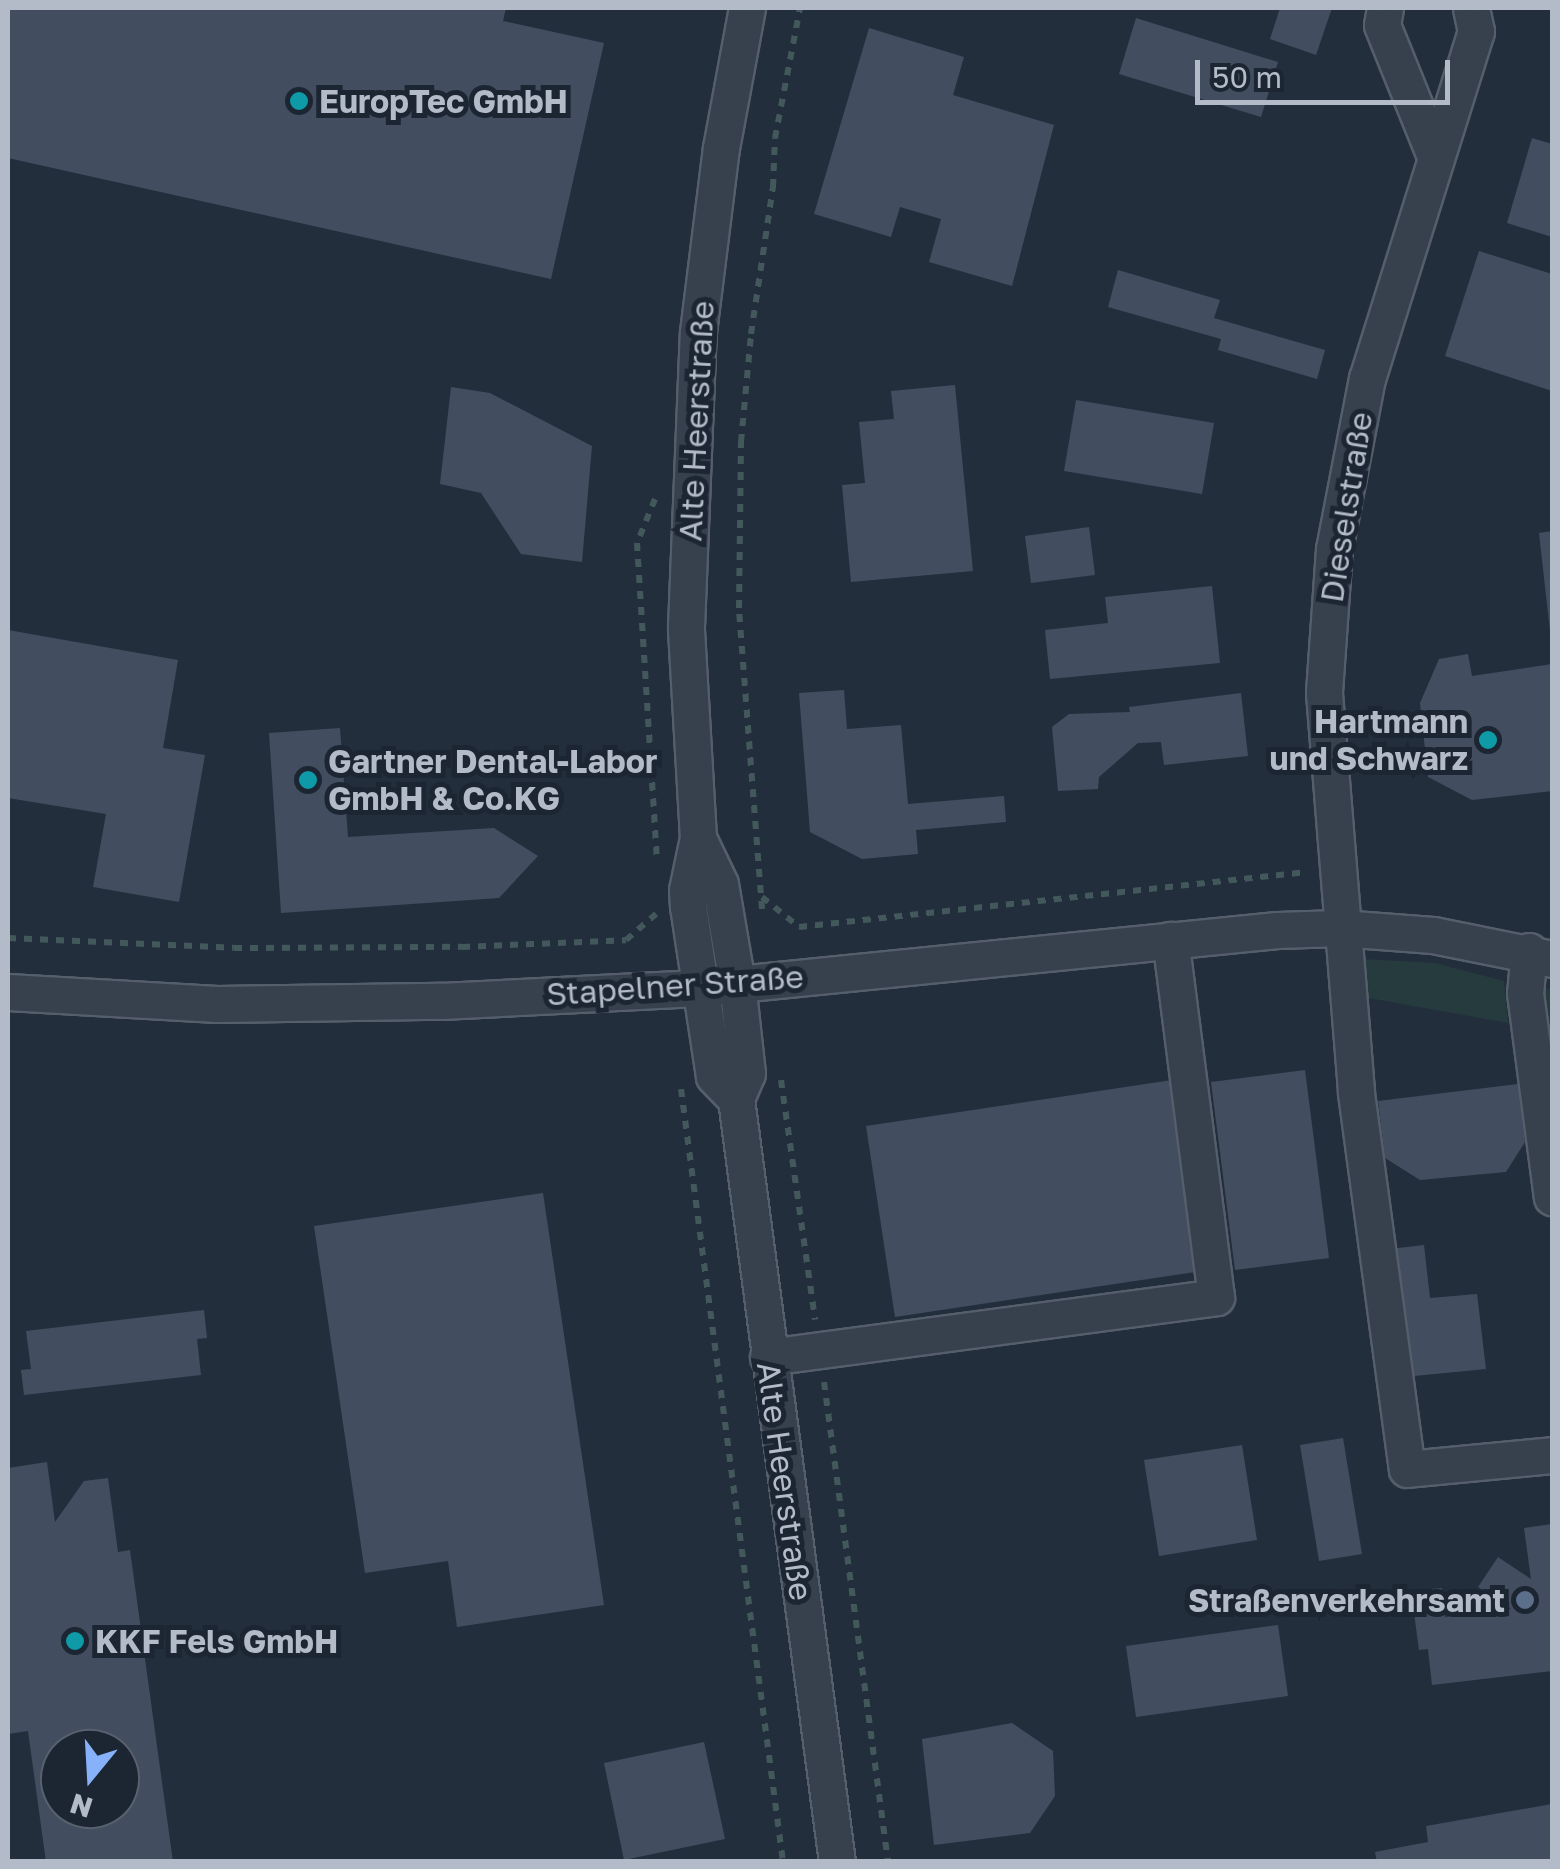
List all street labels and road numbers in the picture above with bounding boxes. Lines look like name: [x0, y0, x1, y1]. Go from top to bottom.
street label: Alte Heerstraße: [671, 300, 721, 542]
street label: Dieselstraße: [1312, 409, 1380, 605]
street label: Stapelner Straße: [545, 957, 805, 1013]
street label: Alte Heerstraße: [749, 1359, 821, 1603]

